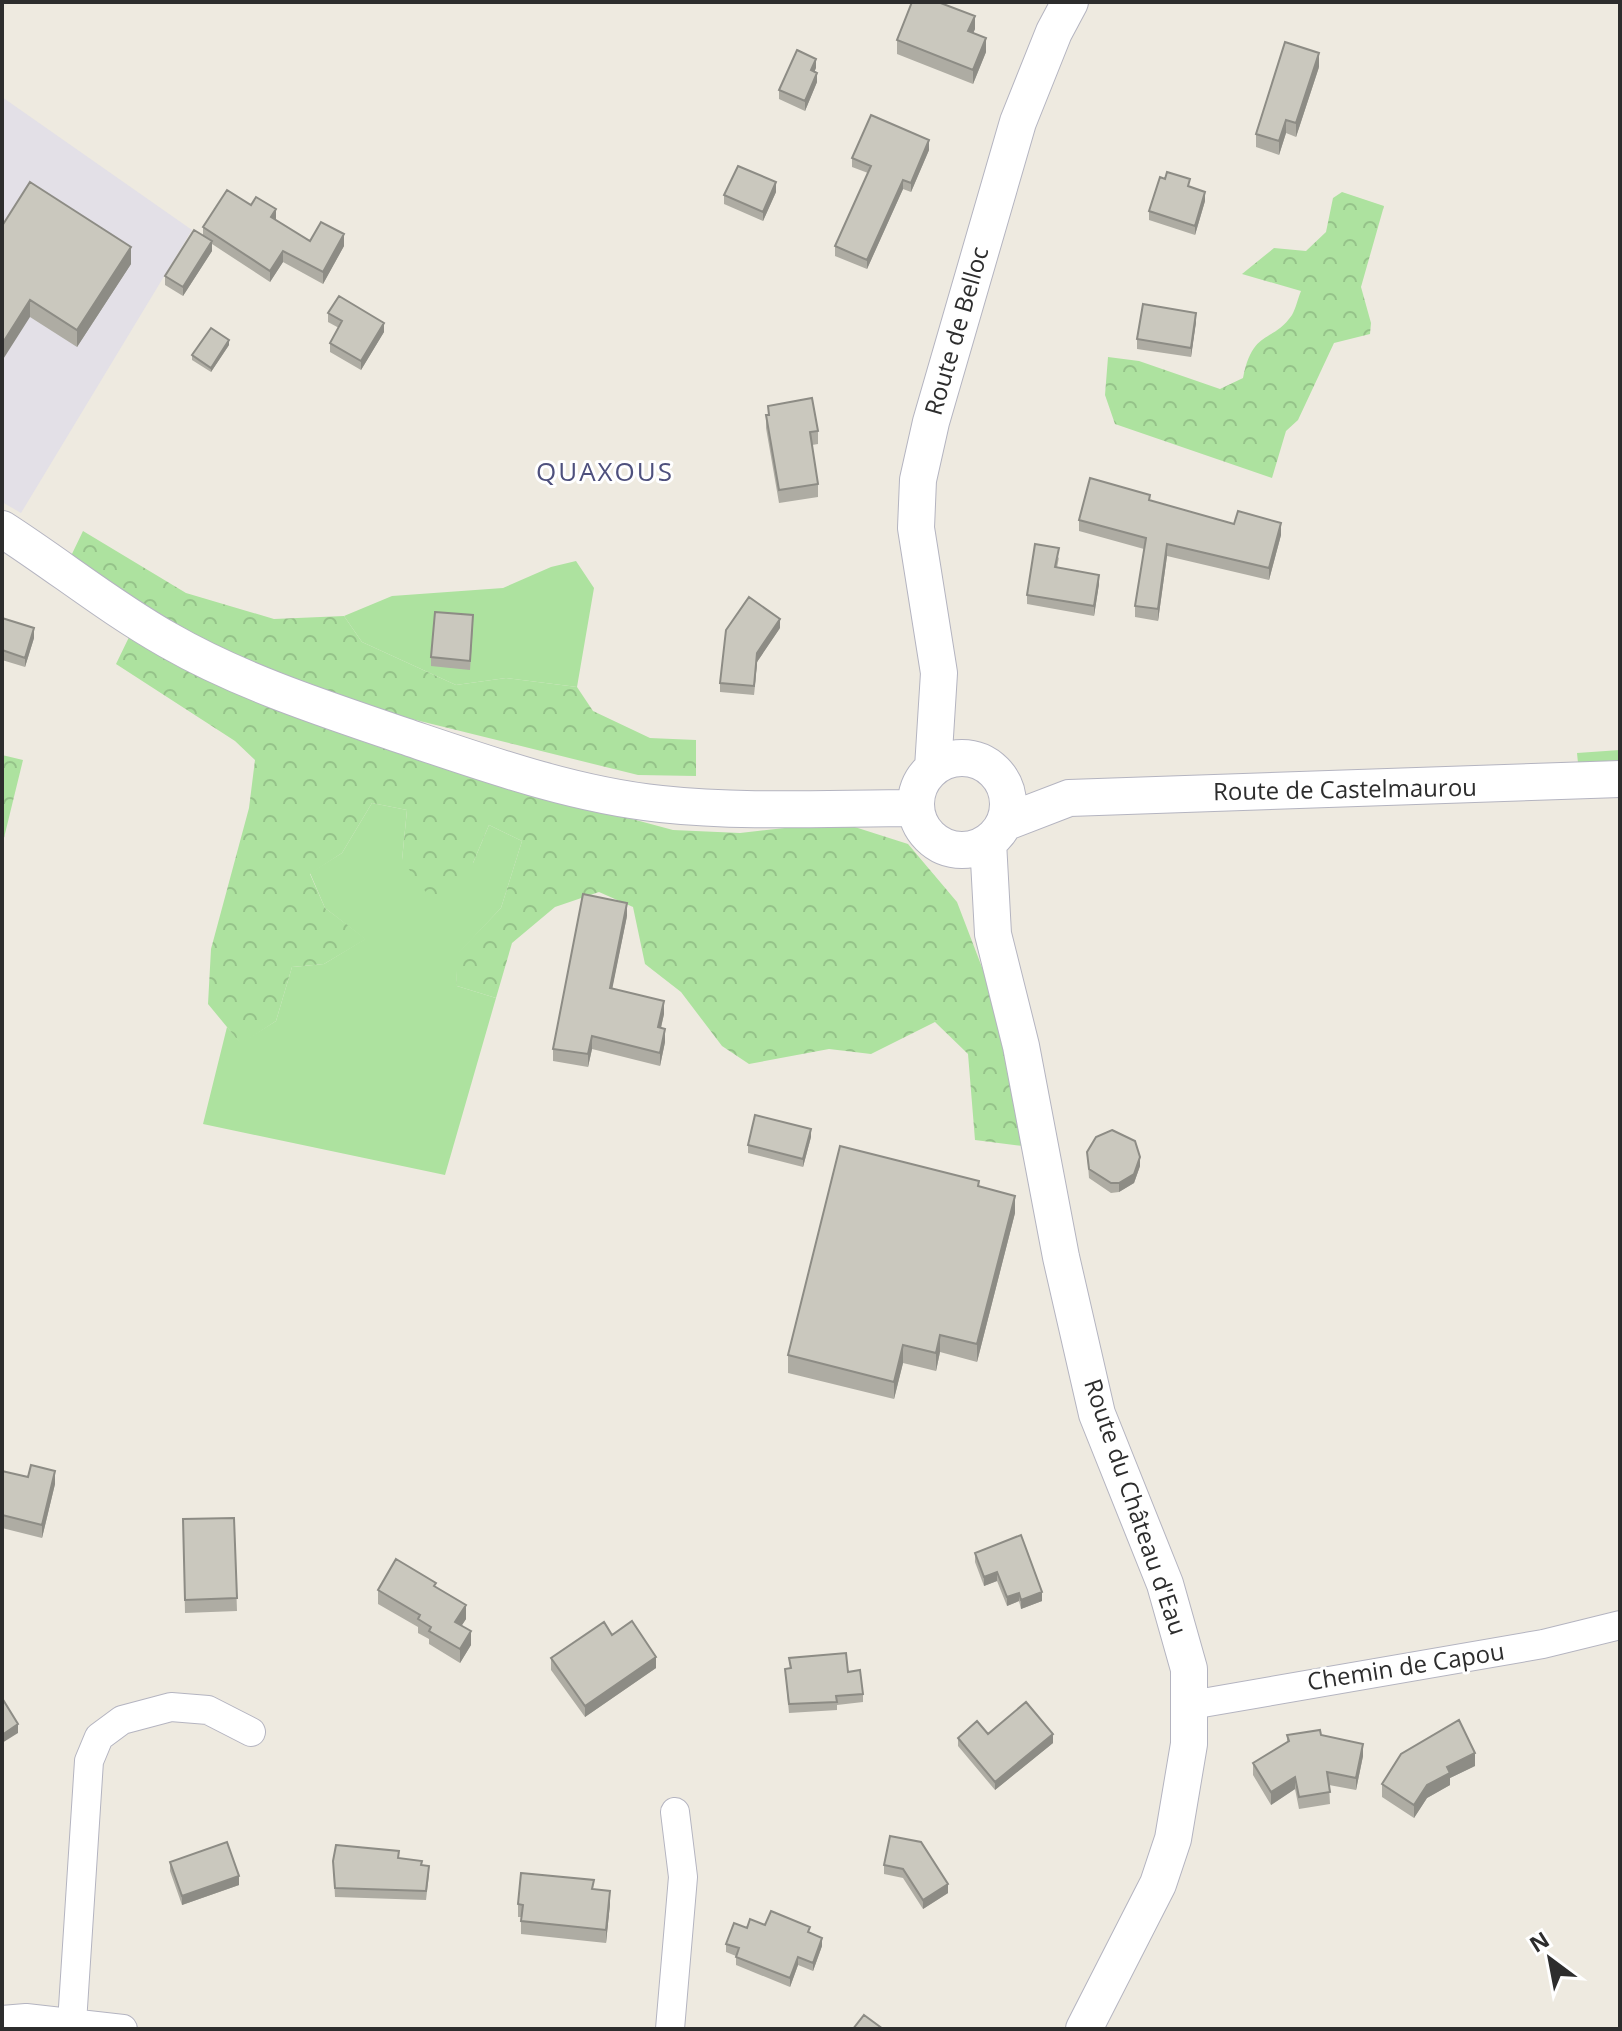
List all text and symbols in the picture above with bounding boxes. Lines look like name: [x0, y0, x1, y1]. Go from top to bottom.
street label: Route de Belloc: [916, 243, 995, 419]
district label: QUAXOUS: [536, 453, 674, 489]
street label: Route de Castelmaurou: [1213, 770, 1477, 807]
street label: Route du Château d'Eau: [1077, 1374, 1196, 1639]
street label: Chemin de Capou: [1305, 1634, 1507, 1697]
north arrow: [1510, 1919, 1590, 1999]
text: N: [1523, 1924, 1554, 1959]

